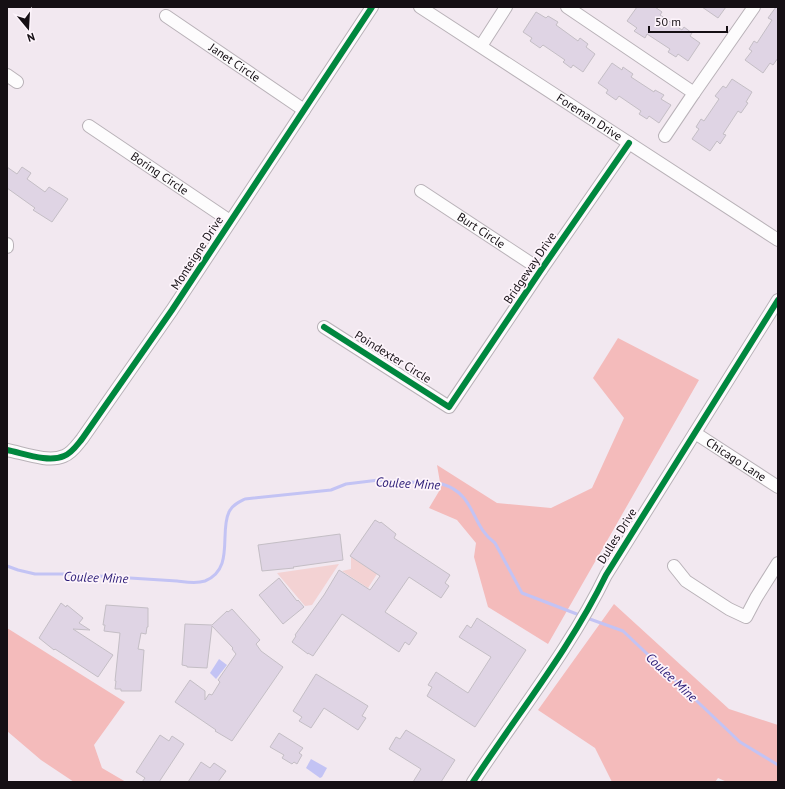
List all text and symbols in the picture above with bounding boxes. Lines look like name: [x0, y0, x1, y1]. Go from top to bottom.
north arrow: [8, 8, 48, 48]
scale bar: [649, 8, 727, 34]
text: 50 m: [655, 14, 681, 29]
text: N: [25, 30, 37, 45]
street label: Janet Circle: [206, 39, 263, 85]
street label: Foreman Drive: [554, 90, 625, 144]
street label: Boring Circle: [128, 148, 191, 198]
street label: Burt Circle: [455, 209, 508, 251]
street label: Monteigne Drive: [167, 213, 226, 292]
street label: Bridgeway Drive: [500, 229, 559, 306]
street label: Poindexter Circle: [352, 327, 434, 386]
street label: Chicago Lane: [703, 434, 769, 484]
water label: Coulee Mine: [375, 473, 441, 494]
street label: Dulles Drive: [594, 505, 640, 566]
water label: Coulee Mine: [63, 568, 129, 587]
water label: Coulee Mine: [642, 649, 701, 706]

